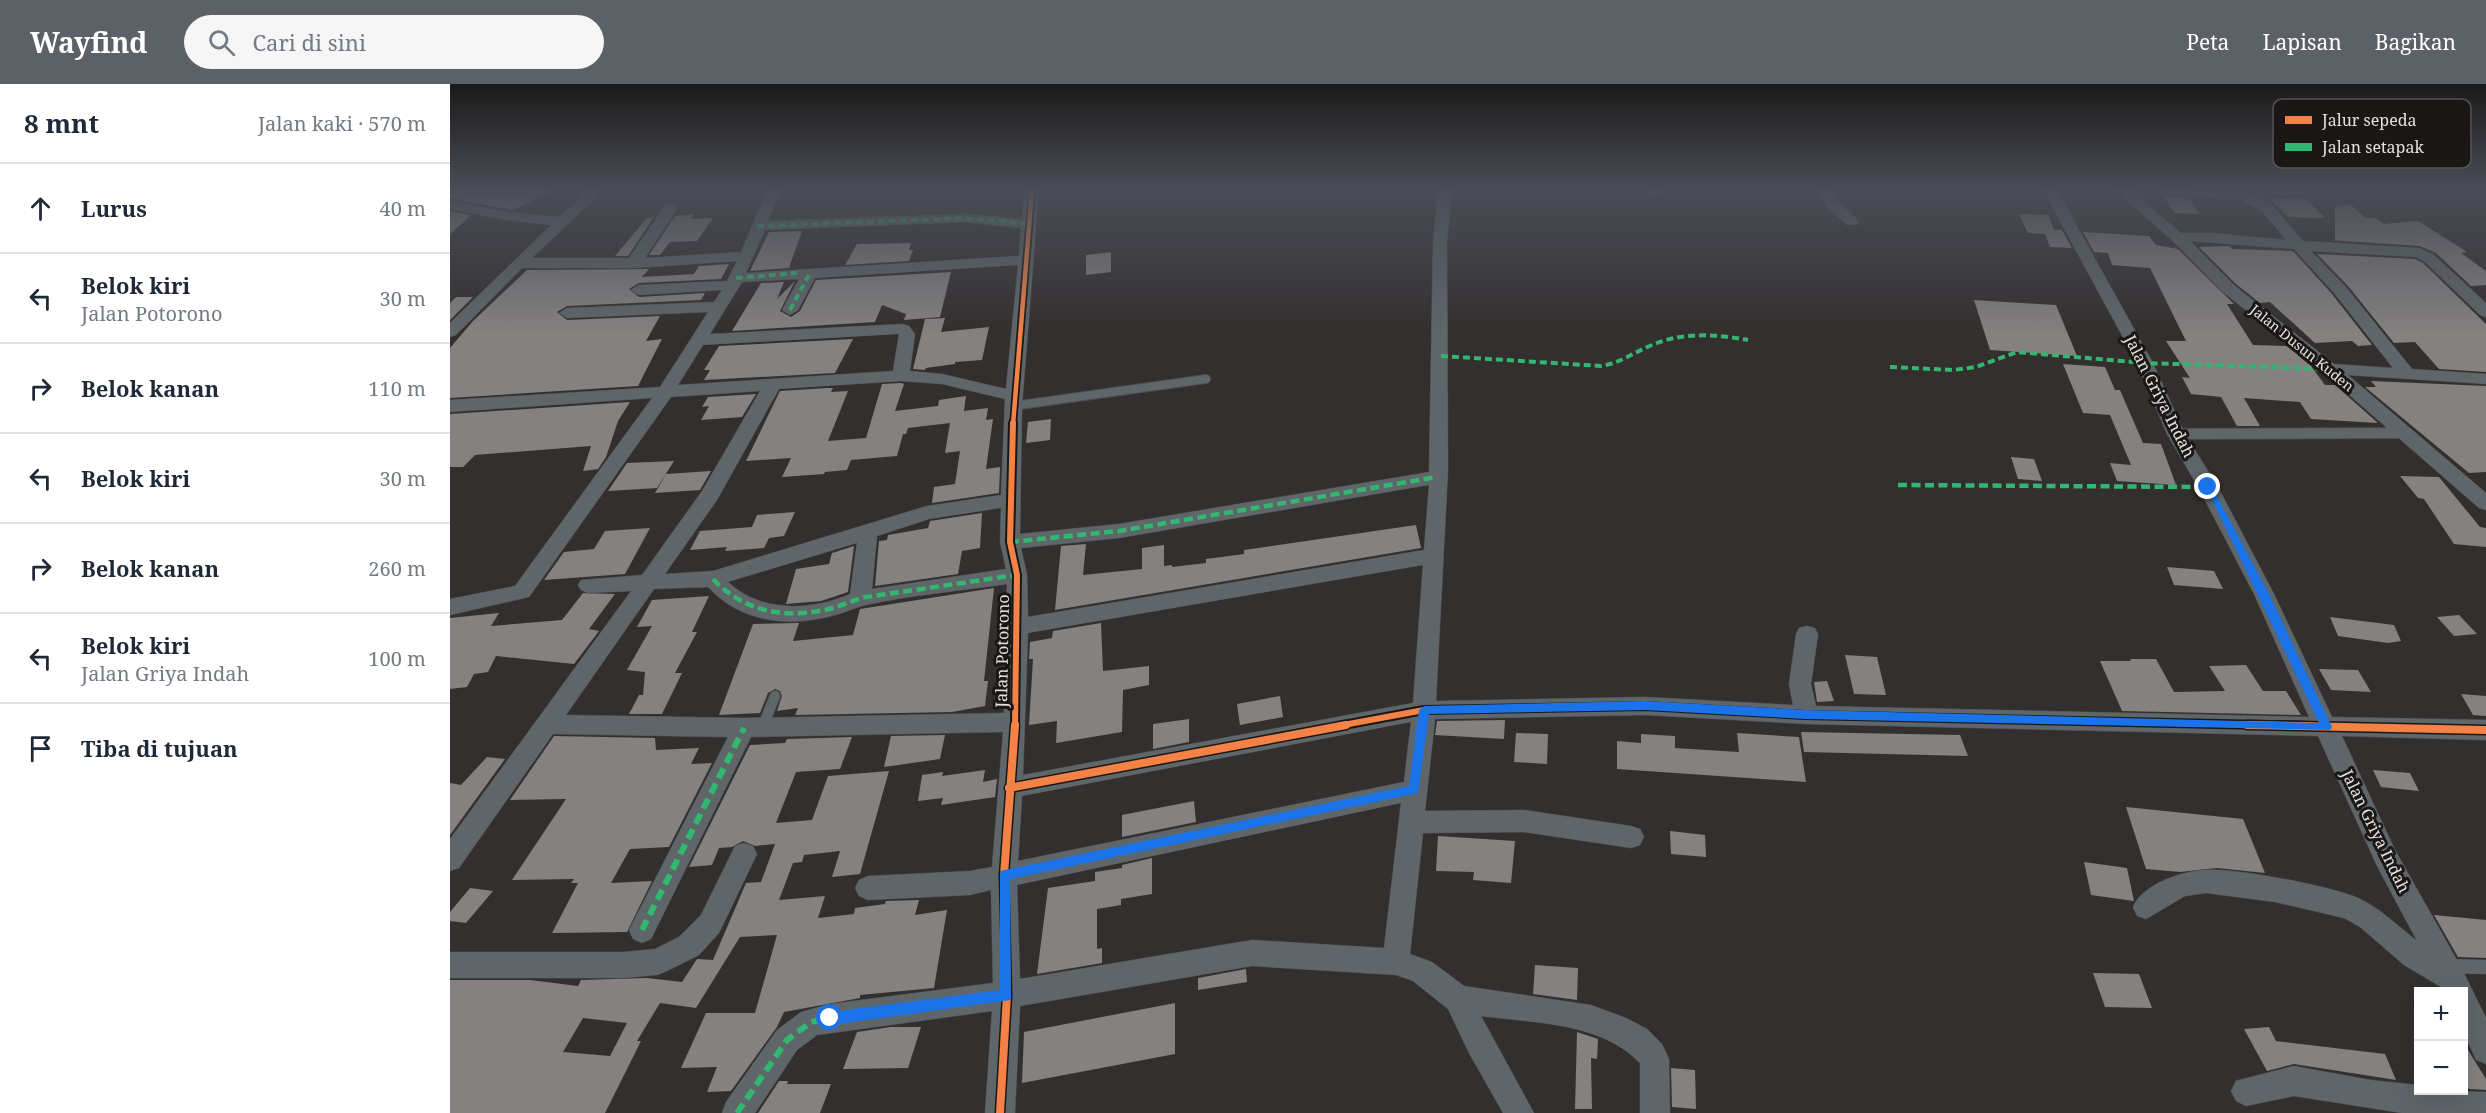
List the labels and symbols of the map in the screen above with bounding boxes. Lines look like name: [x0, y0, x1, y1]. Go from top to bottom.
legend: [2273, 99, 2471, 168]
text: Jalur sepeda: [2321, 109, 2417, 131]
text: Jalan setapak: [2321, 136, 2424, 158]
street label: Jalan Dusun Kuden: [2246, 299, 2358, 395]
street label: Jalan Griya Indah: [2119, 330, 2200, 461]
route end: [2194, 473, 2220, 499]
street label: Jalan Potorono: [990, 594, 1014, 709]
street label: Jalan Griya Indah: [2336, 765, 2415, 896]
route start: [816, 1004, 842, 1030]

